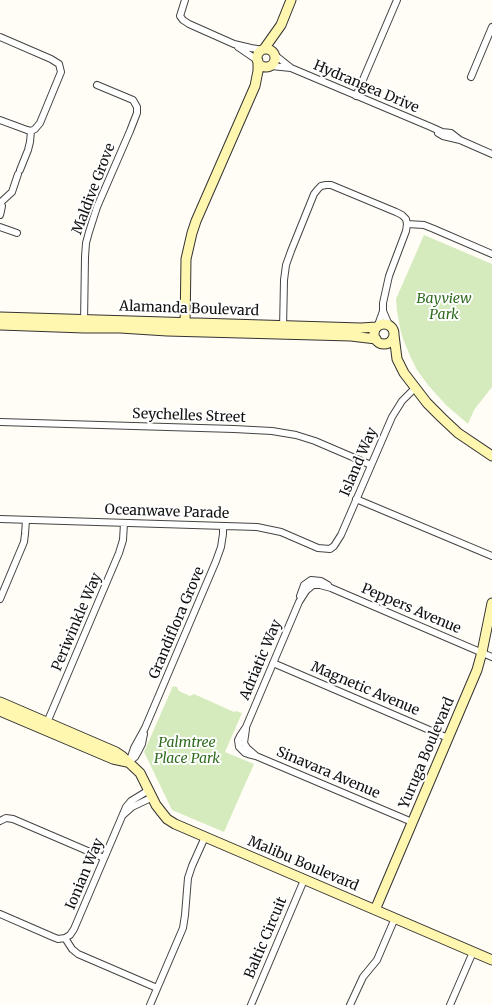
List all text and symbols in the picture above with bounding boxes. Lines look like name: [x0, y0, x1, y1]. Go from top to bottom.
street label: Hydrangea Drive: [311, 57, 421, 117]
street label: Maldive Grove: [69, 141, 119, 237]
park label: Bayview Park: [416, 291, 472, 324]
street label: Alamanda Boulevard: [119, 298, 259, 320]
street label: Seychelles Street: [132, 406, 246, 426]
street label: Island Way: [337, 425, 381, 499]
street label: Oceanwave Parade: [104, 501, 230, 523]
street label: Grandiflora Grove: [146, 564, 208, 682]
street label: Periwinkle Way: [49, 570, 105, 674]
street label: Peppers Avenue: [359, 580, 463, 638]
street label: Adriatic Way: [237, 617, 285, 703]
street label: Magnetic Avenue: [308, 659, 422, 719]
street label: Yuruga Boulevard: [396, 695, 458, 811]
park label: Palmtree Place Park: [154, 735, 220, 768]
street label: Sinavara Avenue: [274, 744, 382, 802]
street label: Malibu Boulevard: [245, 833, 361, 895]
street label: Ionian Way: [62, 836, 108, 912]
street label: Baltic Circuit: [241, 895, 291, 981]

